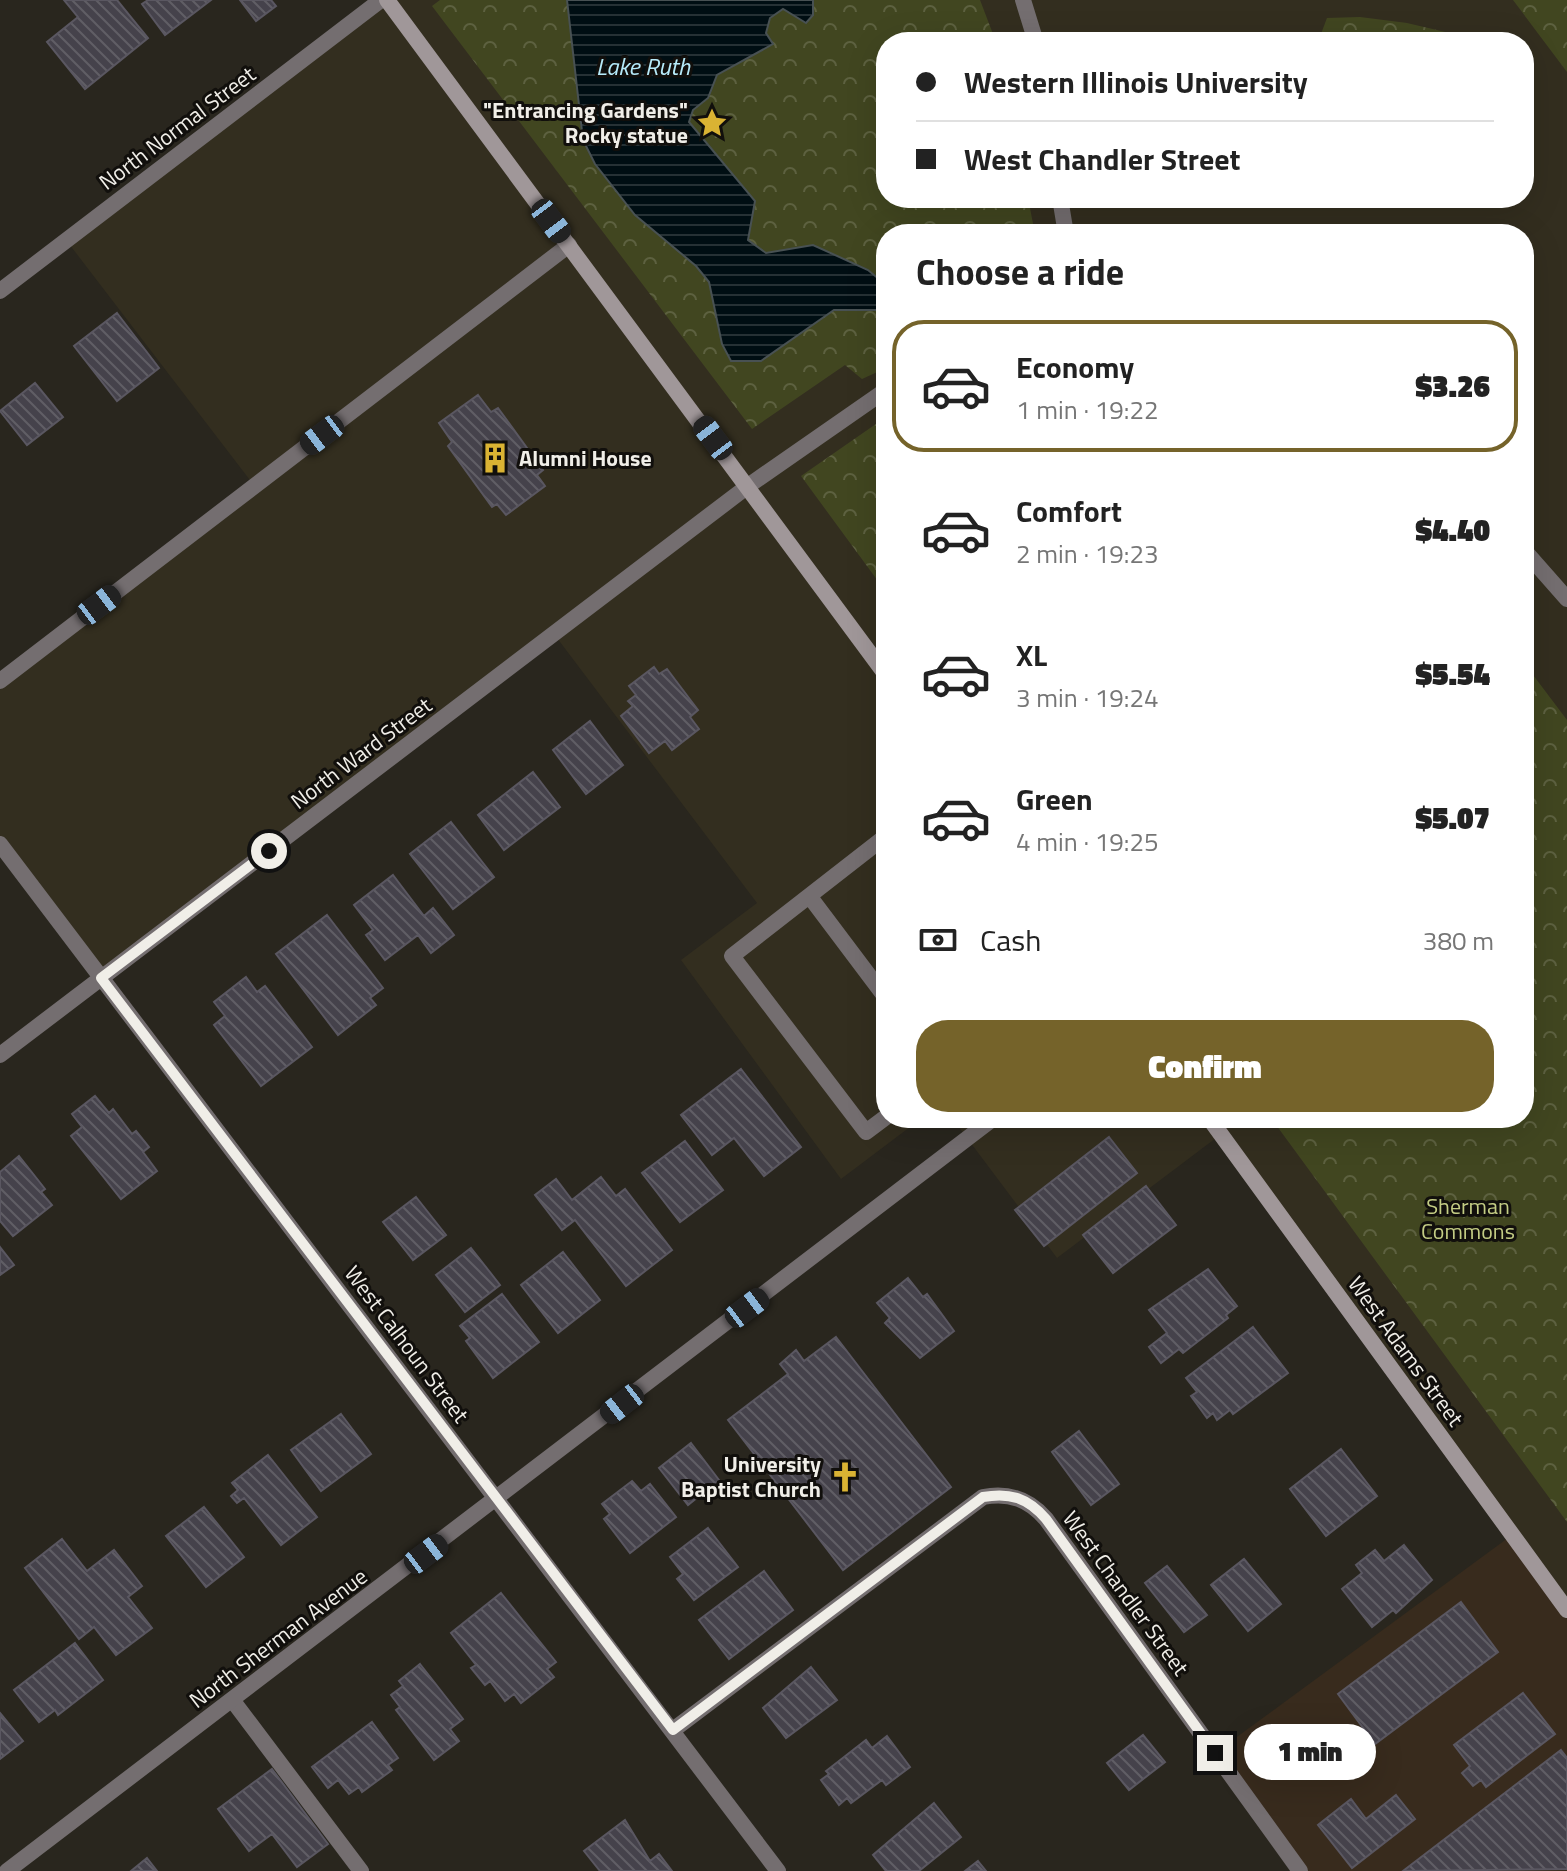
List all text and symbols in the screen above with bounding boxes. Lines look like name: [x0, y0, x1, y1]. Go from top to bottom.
water label: Lake Ruth: [596, 48, 691, 84]
street label: North Normal Street: [92, 58, 263, 198]
text: Western Illinois University: [964, 59, 1308, 105]
place label: "Entrancing Gardens" Rocky statue: [483, 93, 688, 152]
place icon: "Entrancing Gardens" Rocky statue: [695, 106, 729, 140]
text: West Chandler Street: [964, 136, 1241, 182]
car: [527, 195, 575, 247]
text: Choose a ride: [916, 244, 1124, 299]
text: Economy: [1016, 344, 1134, 390]
icon: car: [920, 350, 992, 422]
text: $3.26: [1416, 363, 1490, 409]
text: 1 min · 19:22: [1016, 390, 1159, 429]
car: [296, 411, 348, 459]
car: [689, 412, 737, 464]
building icon: Alumni House: [478, 441, 512, 475]
place label: Alumni House: [519, 441, 652, 475]
text: Comfort: [1016, 488, 1122, 534]
icon: car: [920, 494, 992, 566]
text: $4.40: [1416, 507, 1490, 553]
text: 2 min · 19:23: [1016, 534, 1159, 573]
car: [73, 581, 125, 629]
text: XL: [1016, 632, 1047, 678]
icon: car: [920, 638, 992, 710]
text: $5.54: [1416, 651, 1490, 697]
text: 3 min · 19:24: [1016, 678, 1159, 717]
street label: North Ward Street: [283, 688, 439, 817]
text: Green: [1016, 776, 1093, 822]
icon: car: [920, 782, 992, 854]
text: $5.07: [1416, 795, 1490, 841]
text: 4 min · 19:25: [1016, 822, 1159, 861]
route start: [251, 833, 287, 869]
text: Cash: [980, 917, 1041, 963]
icon: cash: [916, 918, 960, 962]
text: 380 m: [1423, 921, 1494, 960]
button: Confirm: [916, 1020, 1494, 1112]
park label: Sherman Commons: [1421, 1189, 1515, 1248]
street label: West Calhoun Street: [336, 1258, 478, 1430]
street label: West Adams Street: [1340, 1269, 1472, 1434]
car: [721, 1284, 773, 1332]
car: [596, 1380, 648, 1428]
place label: University Baptist Church: [681, 1447, 821, 1506]
church icon: University Baptist Church: [828, 1460, 862, 1494]
street label: West Chandler Street: [1054, 1503, 1198, 1683]
car: [400, 1530, 452, 1578]
street label: North Sherman Avenue: [182, 1560, 374, 1716]
callout: 1 min: [1243, 1725, 1375, 1781]
text: 1 min: [1278, 1732, 1342, 1771]
route end: [1197, 1735, 1233, 1771]

